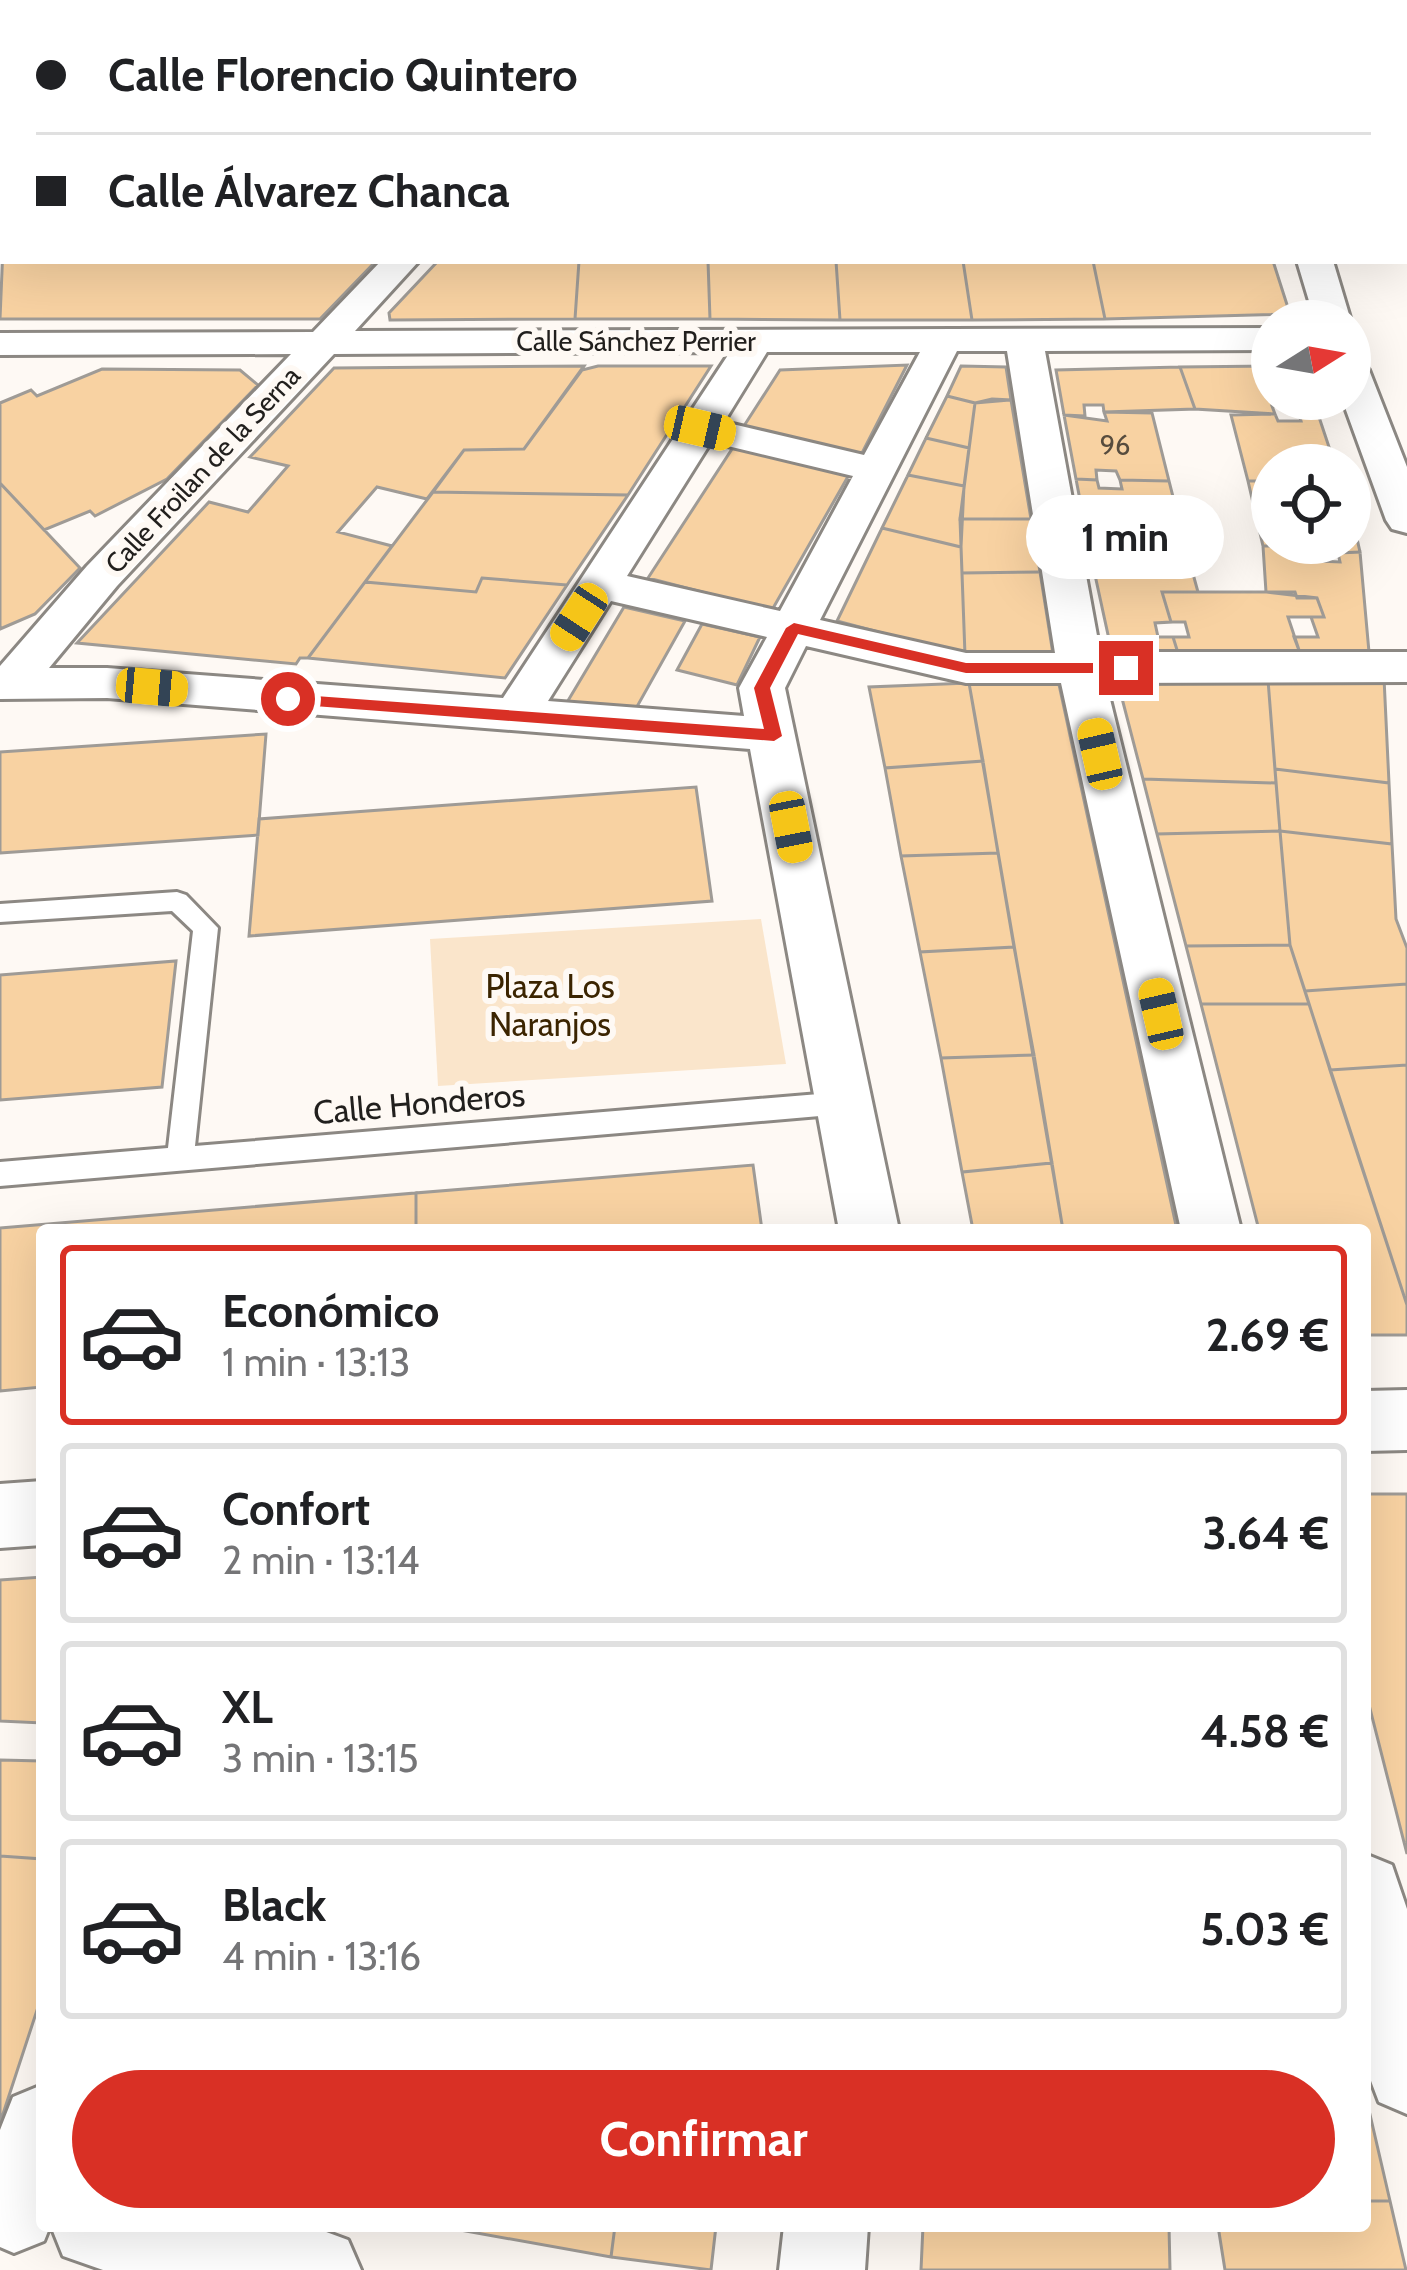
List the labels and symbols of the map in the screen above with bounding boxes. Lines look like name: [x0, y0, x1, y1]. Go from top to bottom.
north arrow: [1251, 300, 1371, 420]
street label: Calle Sánchez Perrier: [516, 325, 756, 358]
street label: Calle Froilan de la Serna: [98, 359, 307, 580]
car: [661, 402, 739, 454]
house number: 96: [1100, 429, 1130, 462]
callout: 1 min: [1027, 494, 1225, 578]
car: [544, 577, 614, 657]
route end: [1099, 641, 1153, 695]
car: [115, 666, 189, 708]
route start: [261, 672, 315, 726]
car: [1074, 715, 1126, 793]
car: [766, 788, 816, 866]
park label: Plaza Los Naranjos: [485, 966, 615, 1044]
car: [1135, 975, 1187, 1053]
street label: Calle Honderos: [311, 1074, 527, 1132]

